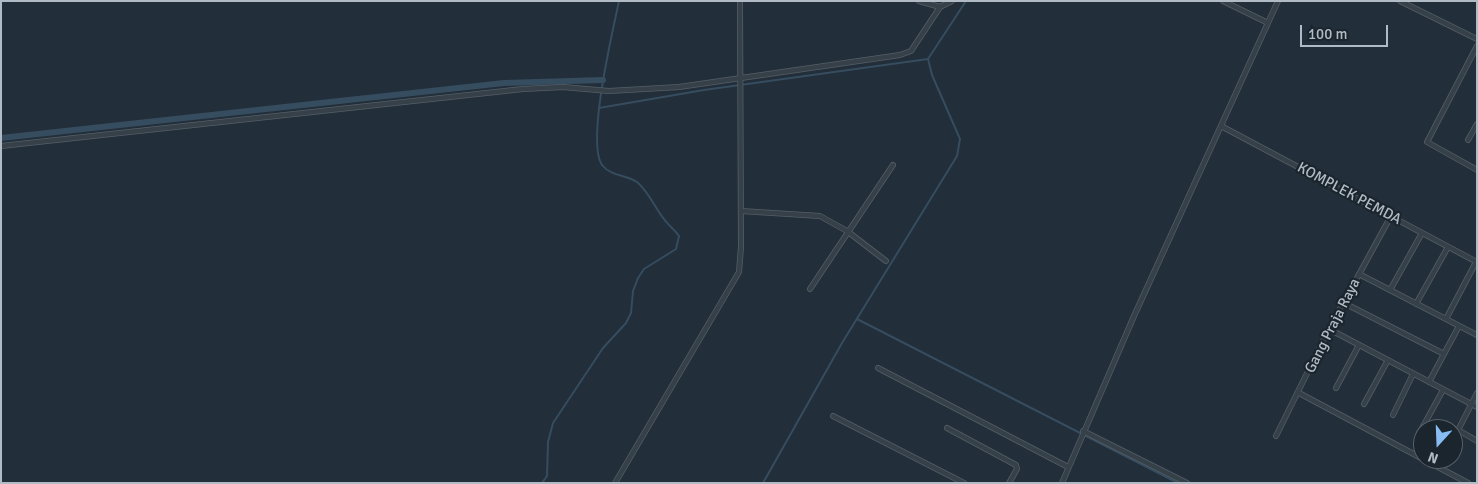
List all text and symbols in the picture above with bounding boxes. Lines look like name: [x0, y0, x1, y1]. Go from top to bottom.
scale bar: [1303, 15, 1390, 47]
text: 100 m: [1308, 25, 1348, 43]
street label: KOMPLEK PEMDA: [1294, 159, 1404, 229]
street label: Gang Praja Raya: [1301, 276, 1365, 376]
north arrow: [1413, 419, 1463, 469]
text: N: [1426, 448, 1441, 467]

